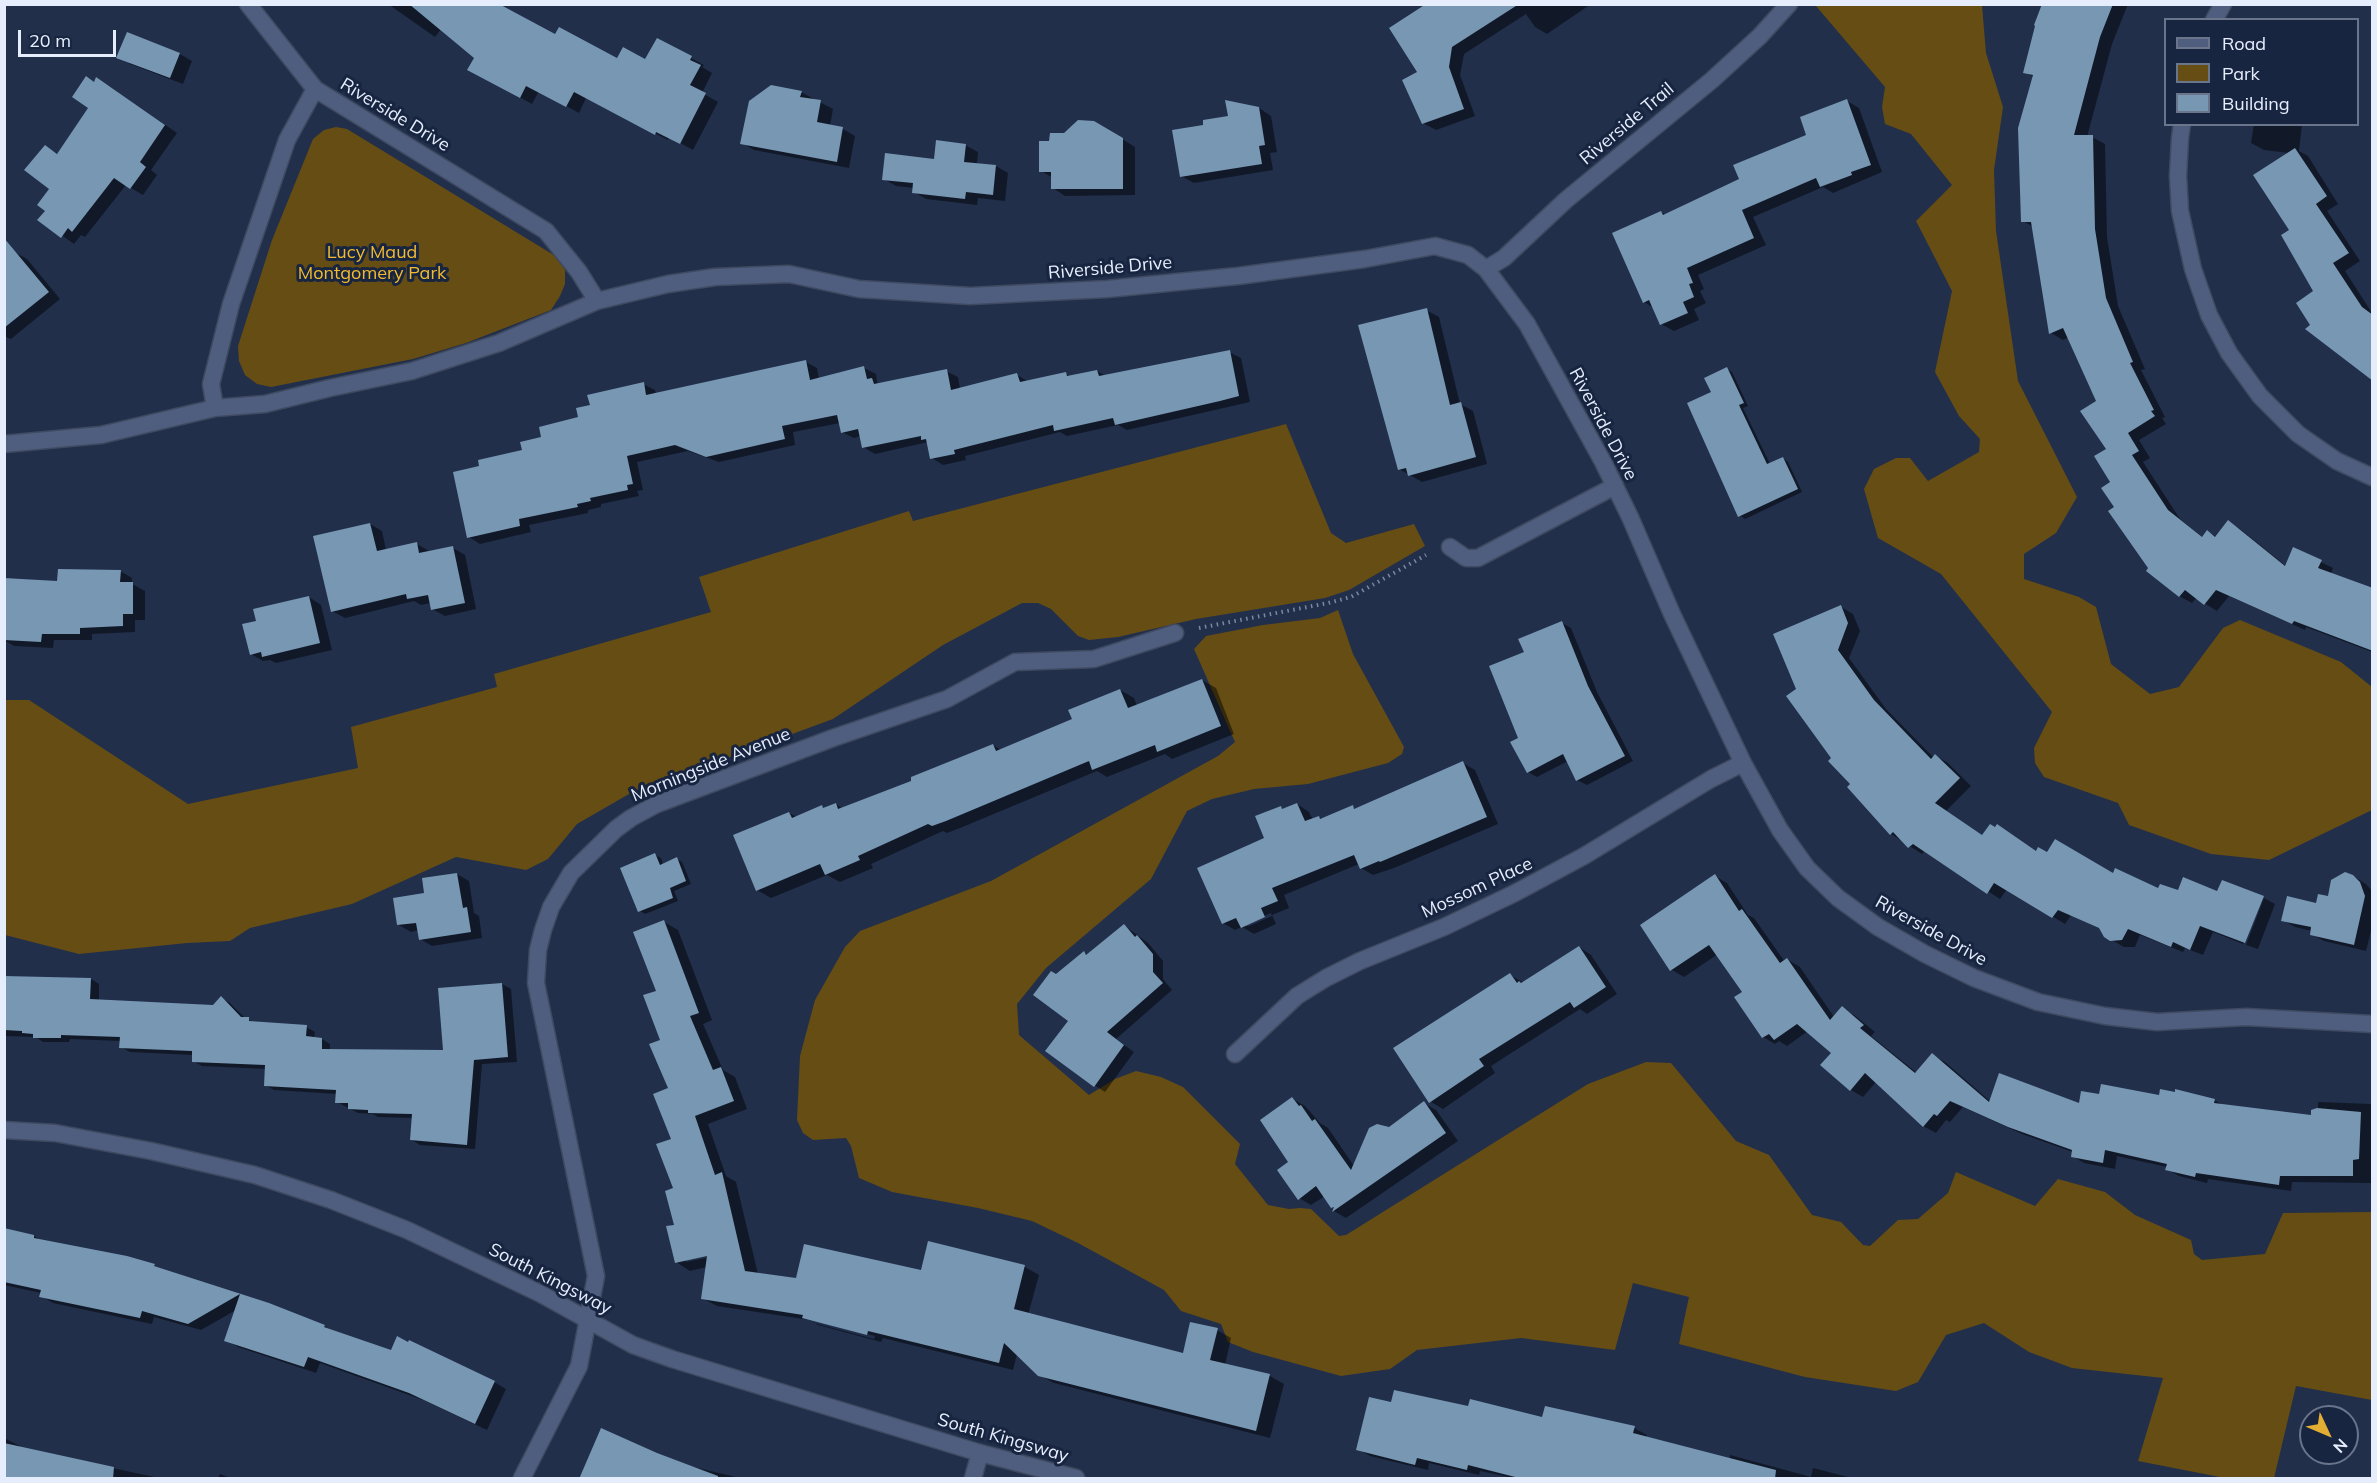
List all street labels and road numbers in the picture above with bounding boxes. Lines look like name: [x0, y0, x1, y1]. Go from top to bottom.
street label: Riverside Drive: [336, 74, 454, 156]
street label: Riverside Trail: [1576, 78, 1678, 170]
street label: Riverside Drive: [1047, 252, 1173, 284]
street label: Riverside Drive: [1564, 364, 1642, 484]
street label: Morningside Avenue: [628, 723, 794, 807]
street label: Mossom Place: [1418, 853, 1536, 923]
street label: Riverside Drive: [1871, 891, 1991, 971]
street label: South Kingsway: [485, 1239, 615, 1319]
street label: South Kingsway: [935, 1409, 1071, 1467]

